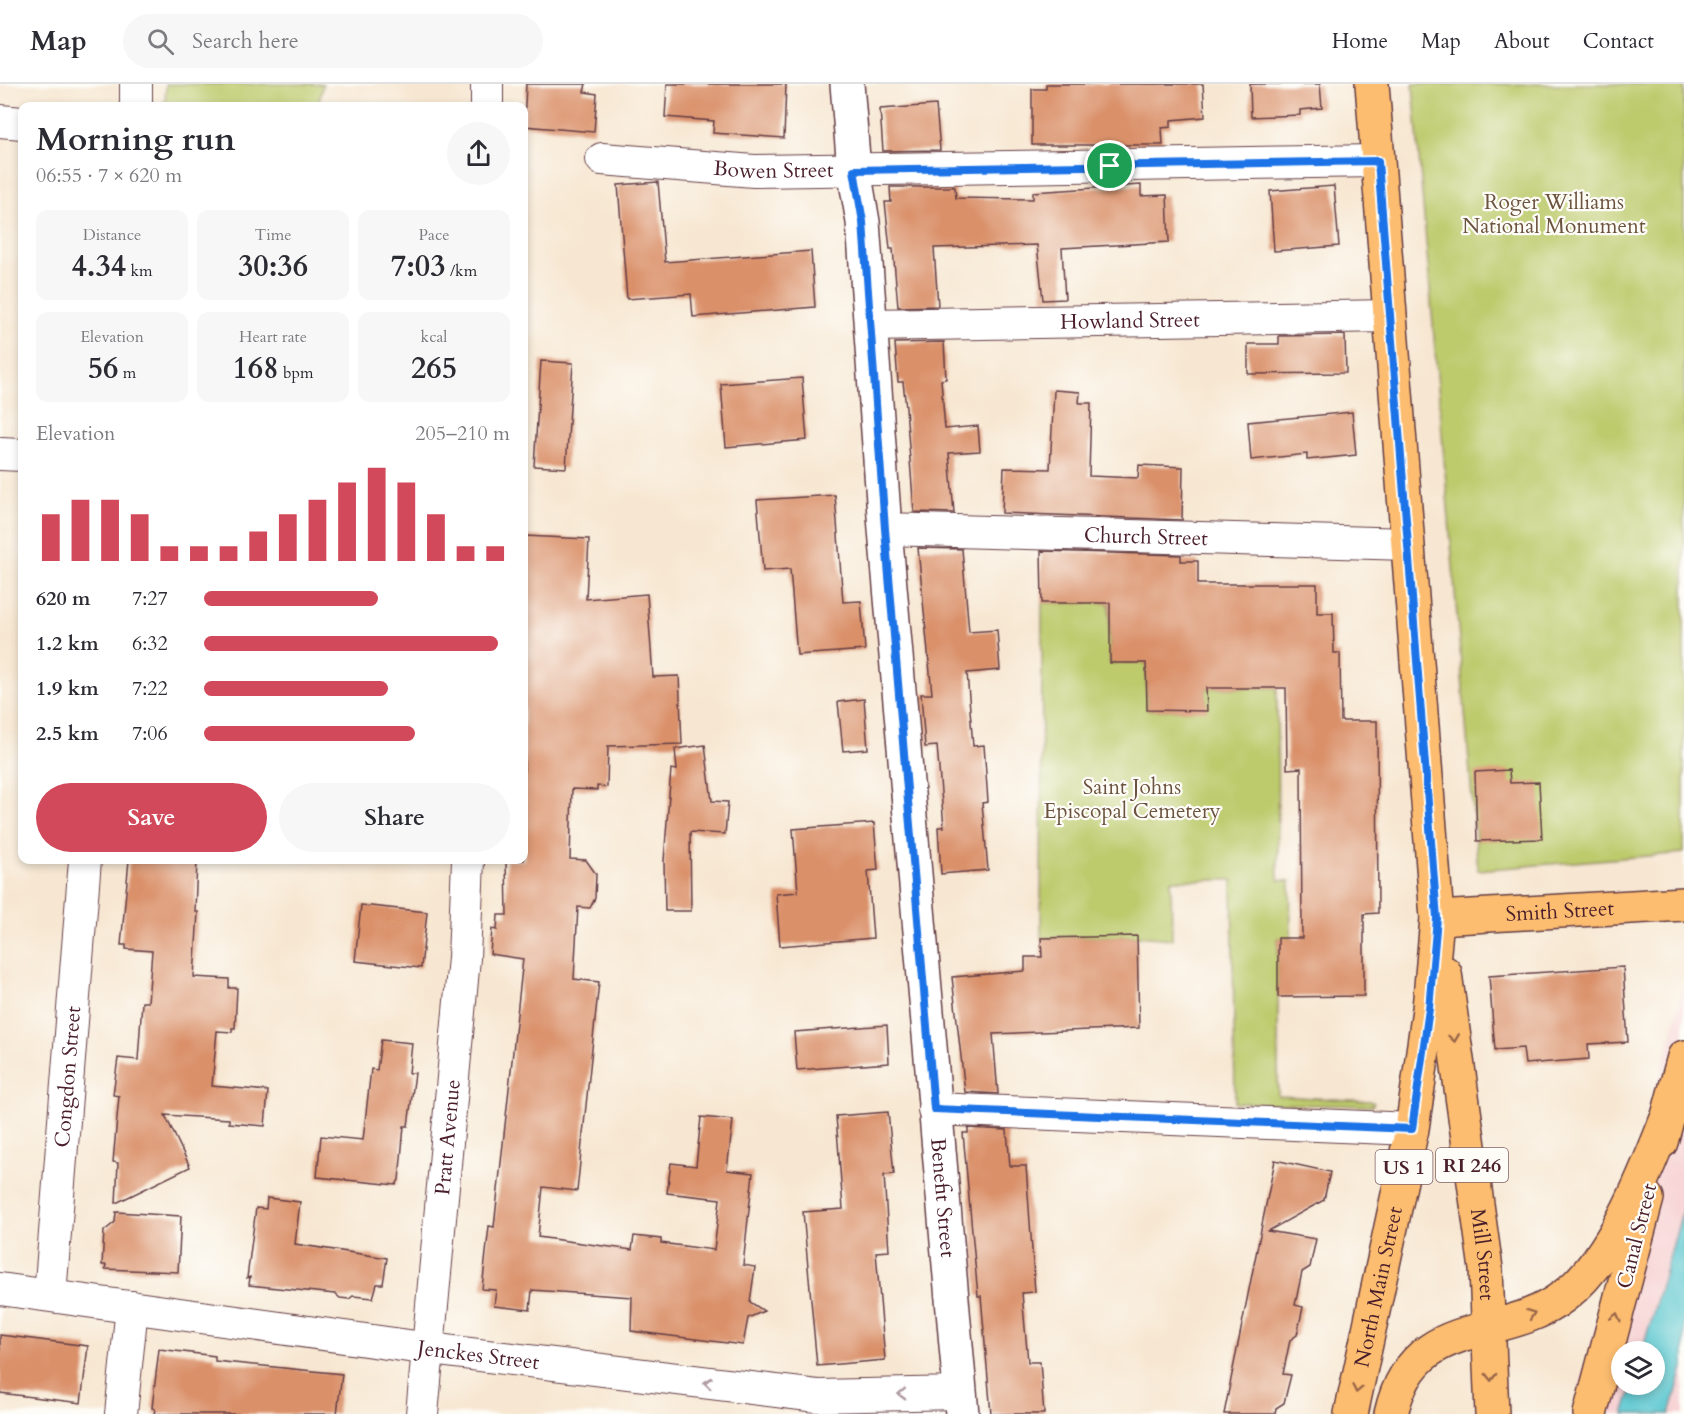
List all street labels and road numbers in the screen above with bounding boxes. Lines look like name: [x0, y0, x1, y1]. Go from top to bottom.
street label: Bowen Street: [712, 153, 834, 186]
street label: Howland Street: [1060, 305, 1200, 336]
street label: Church Street: [1083, 520, 1209, 553]
street label: Smith Street: [1505, 893, 1615, 929]
street label: Congdon Street: [47, 1004, 88, 1149]
street label: Pratt Avenue: [428, 1078, 467, 1196]
street label: Benefit Street: [924, 1137, 963, 1259]
road number: RI 246: [1436, 1148, 1508, 1182]
road number: US 1: [1376, 1150, 1432, 1184]
street label: Canal Street: [1610, 1180, 1664, 1292]
street label: North Main Street: [1347, 1203, 1410, 1370]
street label: Mill Street: [1463, 1206, 1502, 1301]
street label: Jenckes Street: [413, 1333, 541, 1377]

